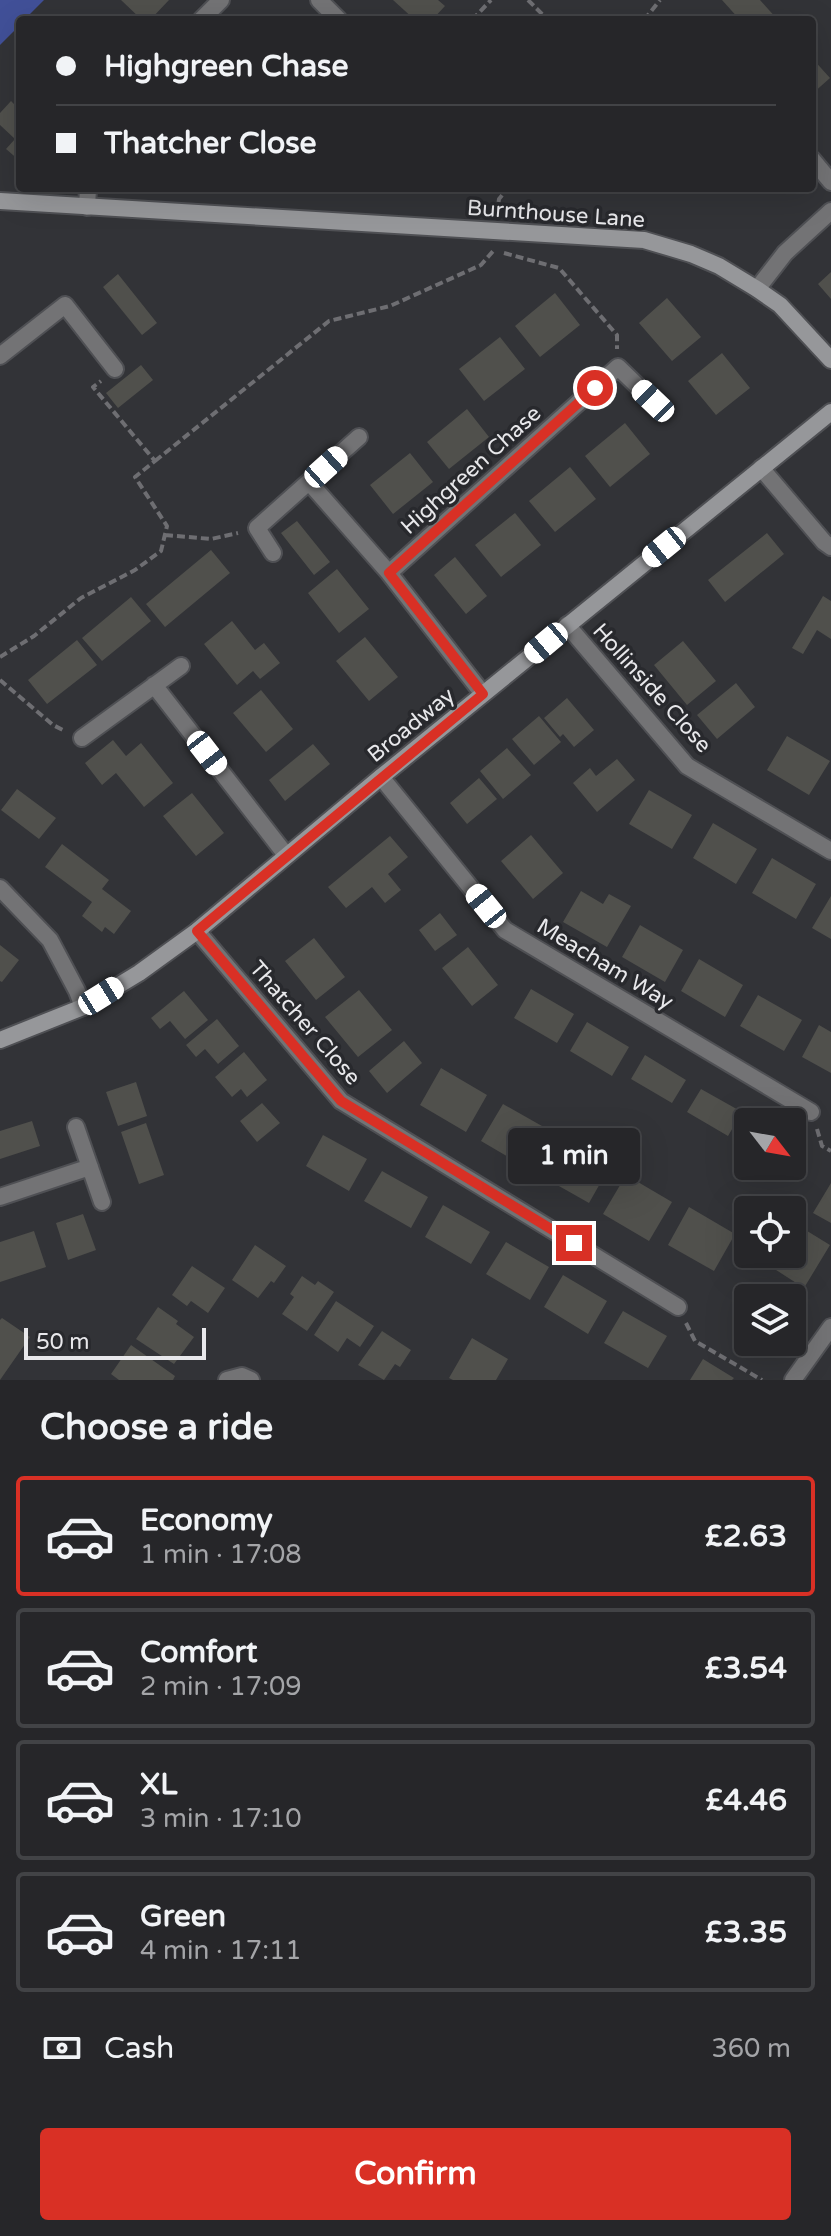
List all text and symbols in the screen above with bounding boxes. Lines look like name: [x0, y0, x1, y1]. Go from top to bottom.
text: Highgreen Chase: [104, 48, 348, 85]
text: Thatcher Close: [104, 125, 317, 162]
street label: Burnthouse Lane: [466, 195, 646, 233]
route start: [577, 370, 613, 406]
car: [627, 376, 679, 426]
street label: Highgreen Chase: [396, 400, 546, 540]
car: [300, 442, 352, 492]
car: [638, 523, 690, 571]
car: [520, 618, 572, 668]
street label: Hollinside Close: [587, 618, 717, 758]
street label: Broadway: [362, 682, 460, 768]
car: [183, 727, 231, 779]
car: [462, 880, 510, 932]
street label: Meacham Way: [532, 913, 678, 1015]
street label: Thatcher Close: [244, 956, 366, 1090]
car: [74, 973, 128, 1019]
north arrow: [734, 1108, 806, 1180]
map controls: [734, 1108, 806, 1356]
callout: 1 min: [508, 1127, 640, 1183]
text: 1 min: [539, 1140, 609, 1171]
button: locate: [734, 1196, 806, 1268]
route end: [556, 1225, 592, 1261]
button: layers: [734, 1284, 806, 1356]
scale bar: [24, 1324, 206, 1360]
text: 50 m: [36, 1329, 90, 1355]
text: Choose a ride: [40, 1406, 273, 1449]
icon: car: [44, 1500, 116, 1572]
text: Economy: [140, 1502, 273, 1539]
text: £2.63: [705, 1518, 787, 1555]
text: 1 min · 17:08: [140, 1539, 302, 1570]
icon: car: [44, 1632, 116, 1704]
text: Comfort: [140, 1634, 258, 1671]
text: £3.54: [705, 1650, 787, 1687]
text: 2 min · 17:09: [140, 1671, 302, 1702]
icon: car: [44, 1764, 116, 1836]
text: XL: [140, 1766, 177, 1803]
text: £4.46: [705, 1782, 787, 1819]
text: 3 min · 17:10: [140, 1803, 302, 1834]
icon: car: [44, 1896, 116, 1968]
text: Green: [140, 1898, 226, 1935]
text: £3.35: [705, 1914, 787, 1951]
text: 4 min · 17:11: [140, 1935, 302, 1966]
icon: cash: [40, 2026, 84, 2070]
text: Cash: [104, 2030, 174, 2067]
text: 360 m: [711, 2033, 791, 2064]
button: Confirm: [40, 2128, 791, 2220]

